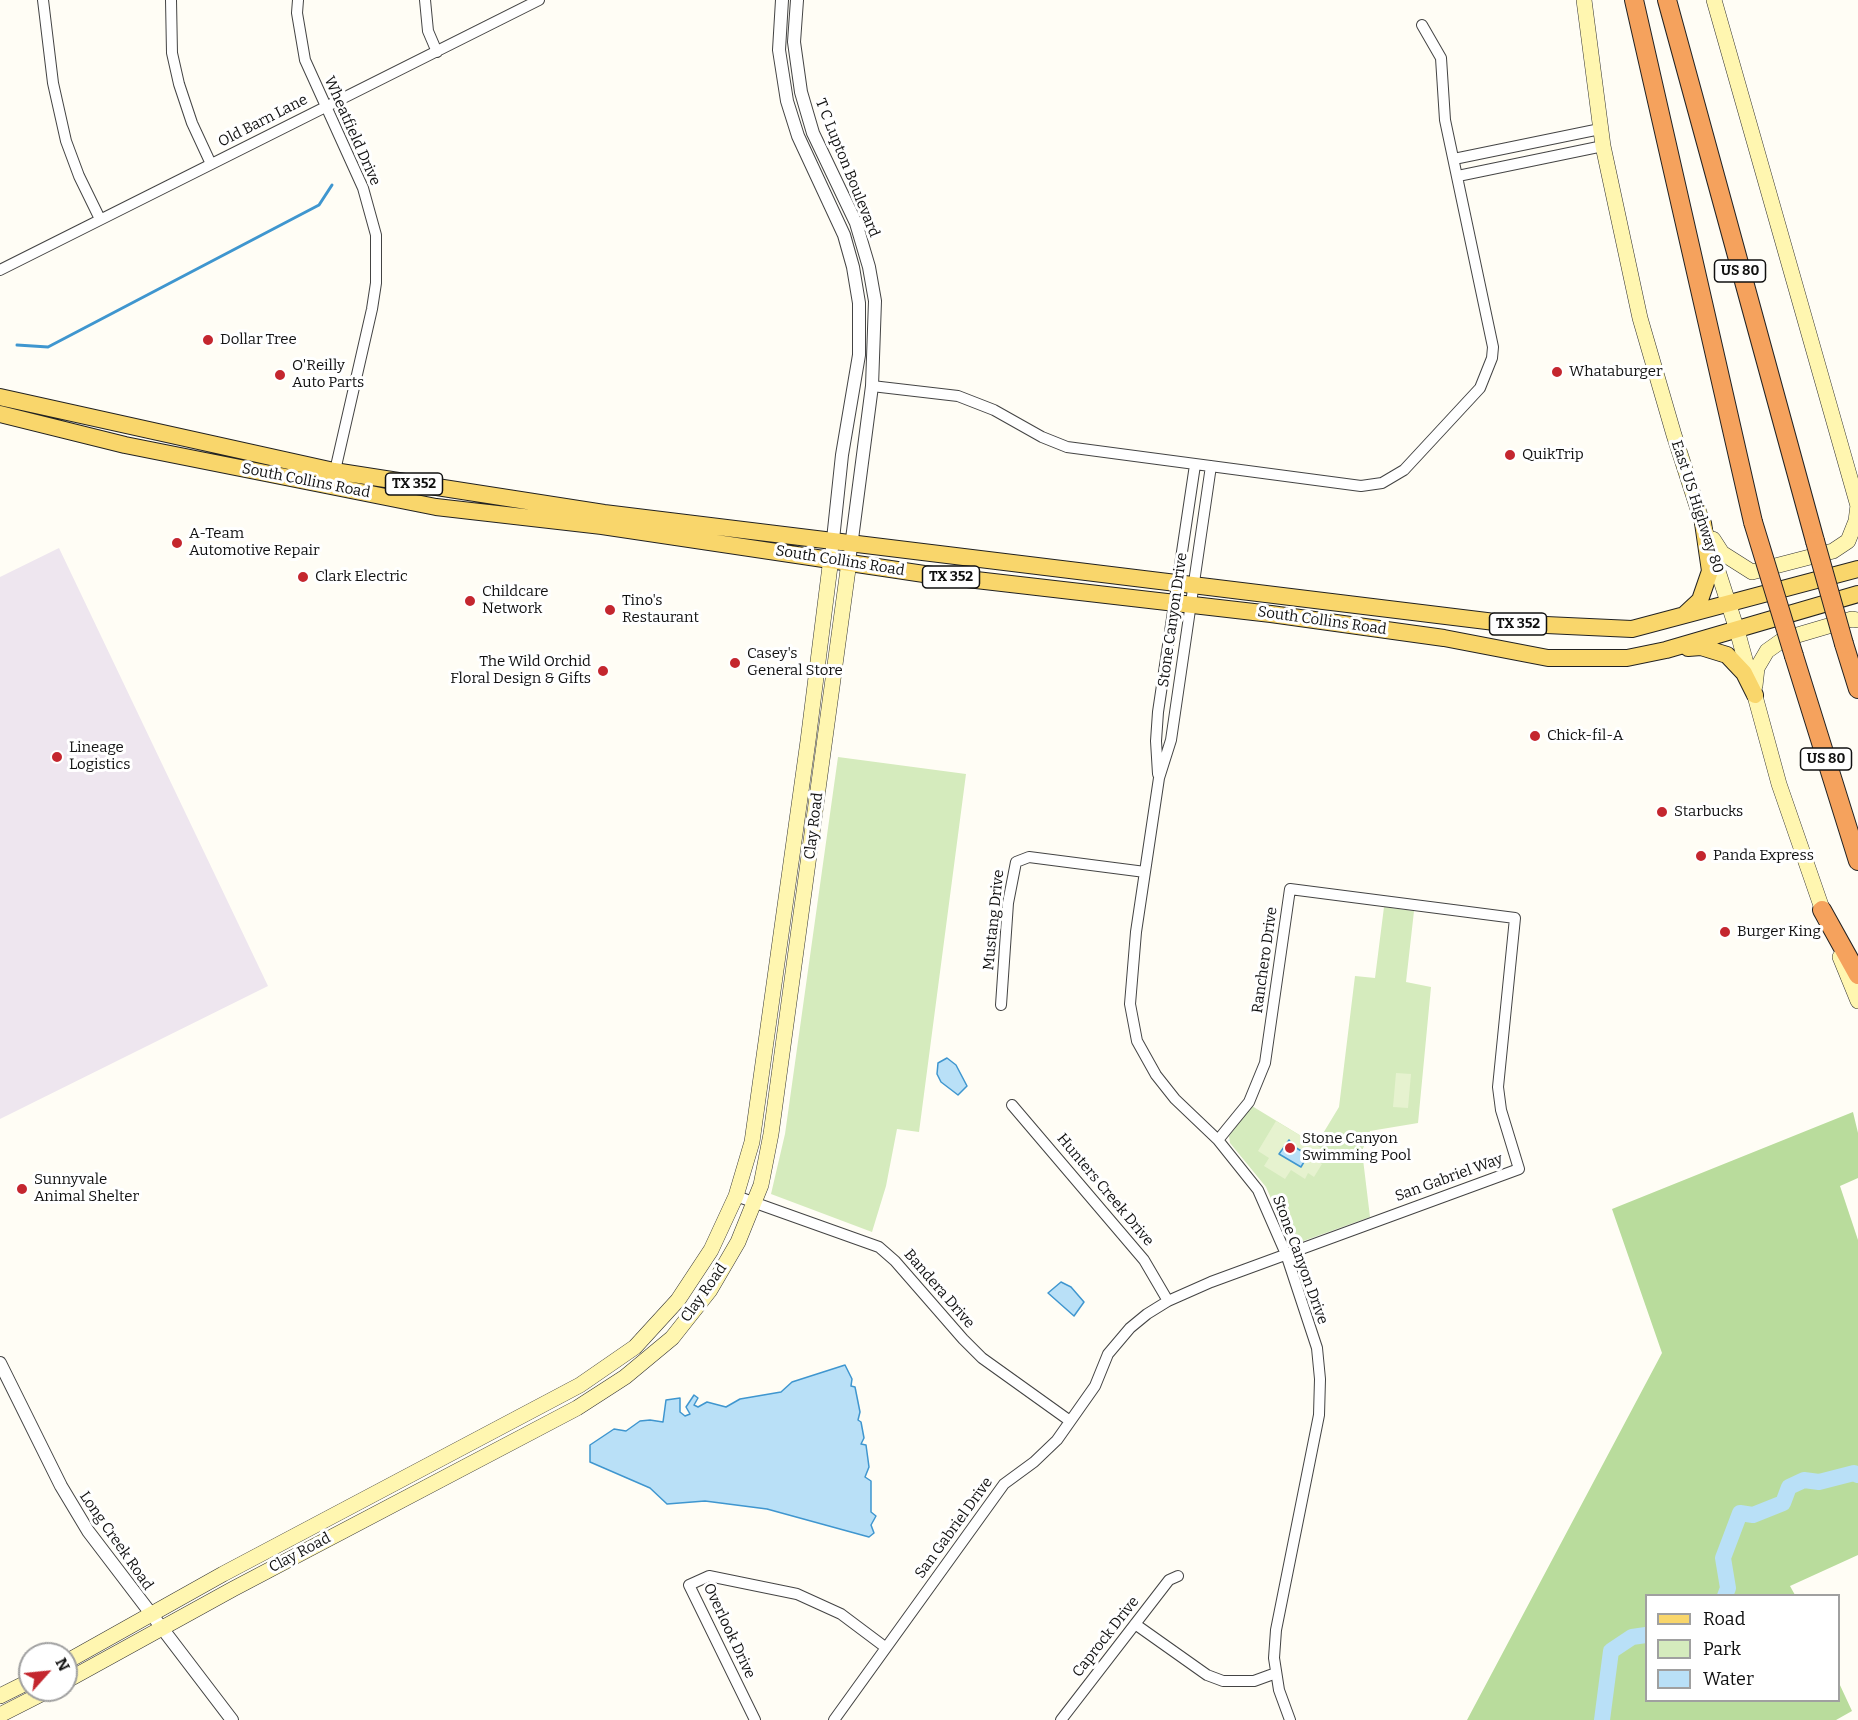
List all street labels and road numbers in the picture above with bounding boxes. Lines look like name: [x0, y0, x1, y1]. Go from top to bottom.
street label: Wheatfield Drive: [320, 74, 384, 188]
street label: Old Barn Lane: [215, 91, 311, 151]
street label: T C Lupton Boulevard: [811, 96, 883, 240]
road number: US 80: [1714, 260, 1766, 282]
street label: East US Highway 80: [1667, 438, 1727, 576]
street label: South Collins Road: [240, 460, 372, 502]
road number: TX 352: [386, 473, 442, 495]
street label: South Collins Road: [774, 542, 906, 580]
street label: Stone Canyon Drive: [1155, 552, 1191, 688]
road number: TX 352: [922, 566, 980, 588]
street label: South Collins Road: [1256, 603, 1388, 639]
road number: TX 352: [1490, 613, 1546, 635]
road number: US 80: [1800, 748, 1852, 770]
street label: Clay Road: [801, 791, 827, 861]
street label: Mustang Drive: [980, 869, 1008, 971]
street label: Ranchero Drive: [1249, 906, 1281, 1014]
street label: Hunters Creek Drive: [1053, 1130, 1157, 1250]
street label: San Gabriel Way: [1393, 1150, 1505, 1206]
street label: Stone Canyon Drive: [1268, 1193, 1332, 1327]
street label: Bandera Drive: [900, 1246, 978, 1332]
street label: Clay Road: [677, 1260, 731, 1326]
street label: San Gabriel Drive: [911, 1474, 997, 1582]
street label: Long Creek Road: [75, 1488, 157, 1594]
street label: Clay Road: [266, 1529, 334, 1577]
street label: Overlook Drive: [699, 1580, 759, 1682]
street label: Caprock Drive: [1069, 1593, 1143, 1681]

